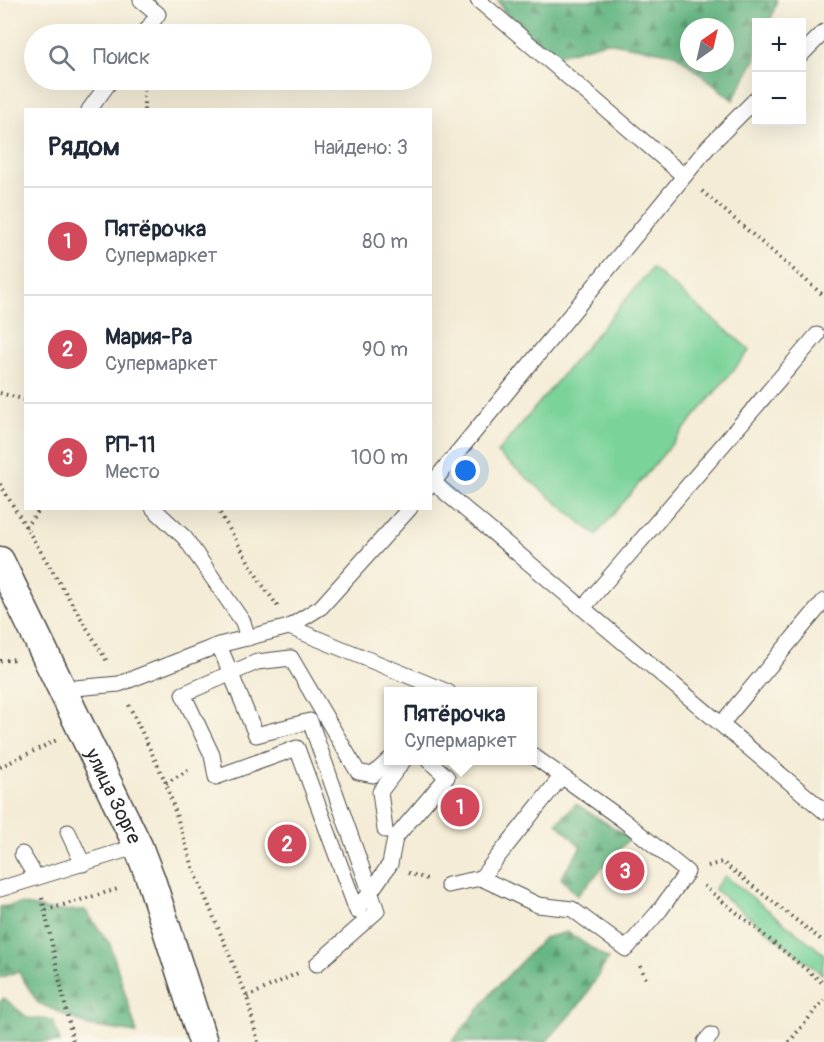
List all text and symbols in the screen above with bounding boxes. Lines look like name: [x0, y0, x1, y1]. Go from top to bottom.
north arrow: [680, 18, 734, 72]
map controls: [752, 18, 806, 126]
button: +: [752, 18, 806, 72]
search box: [24, 24, 432, 90]
icon: search: [45, 41, 78, 74]
text: Поиск: [93, 43, 150, 71]
button: −: [752, 72, 806, 126]
text: Рядом: [48, 131, 120, 163]
text: Найдено: 3: [313, 135, 408, 160]
text: Пятёрочка: [105, 215, 206, 243]
text: 1: [64, 229, 71, 254]
text: 80 m: [362, 229, 408, 254]
text: Супермаркет: [105, 243, 217, 268]
text: Мария-Ра: [105, 323, 192, 351]
text: 2: [62, 337, 73, 362]
text: 90 m: [362, 337, 408, 362]
text: Супермаркет: [105, 351, 217, 376]
text: РП-11: [105, 431, 156, 459]
text: 3: [62, 445, 73, 470]
text: 100 m: [351, 445, 408, 470]
your location: [451, 456, 480, 485]
text: Место: [105, 459, 160, 484]
popup: [384, 687, 537, 765]
text: Пятёрочка: [404, 700, 506, 728]
text: Супермаркет: [404, 728, 517, 753]
street label: улица Зорге: [80, 743, 148, 848]
pin: 1: [440, 784, 480, 830]
pin: 2: [268, 822, 306, 866]
pin: 3: [606, 848, 644, 894]

